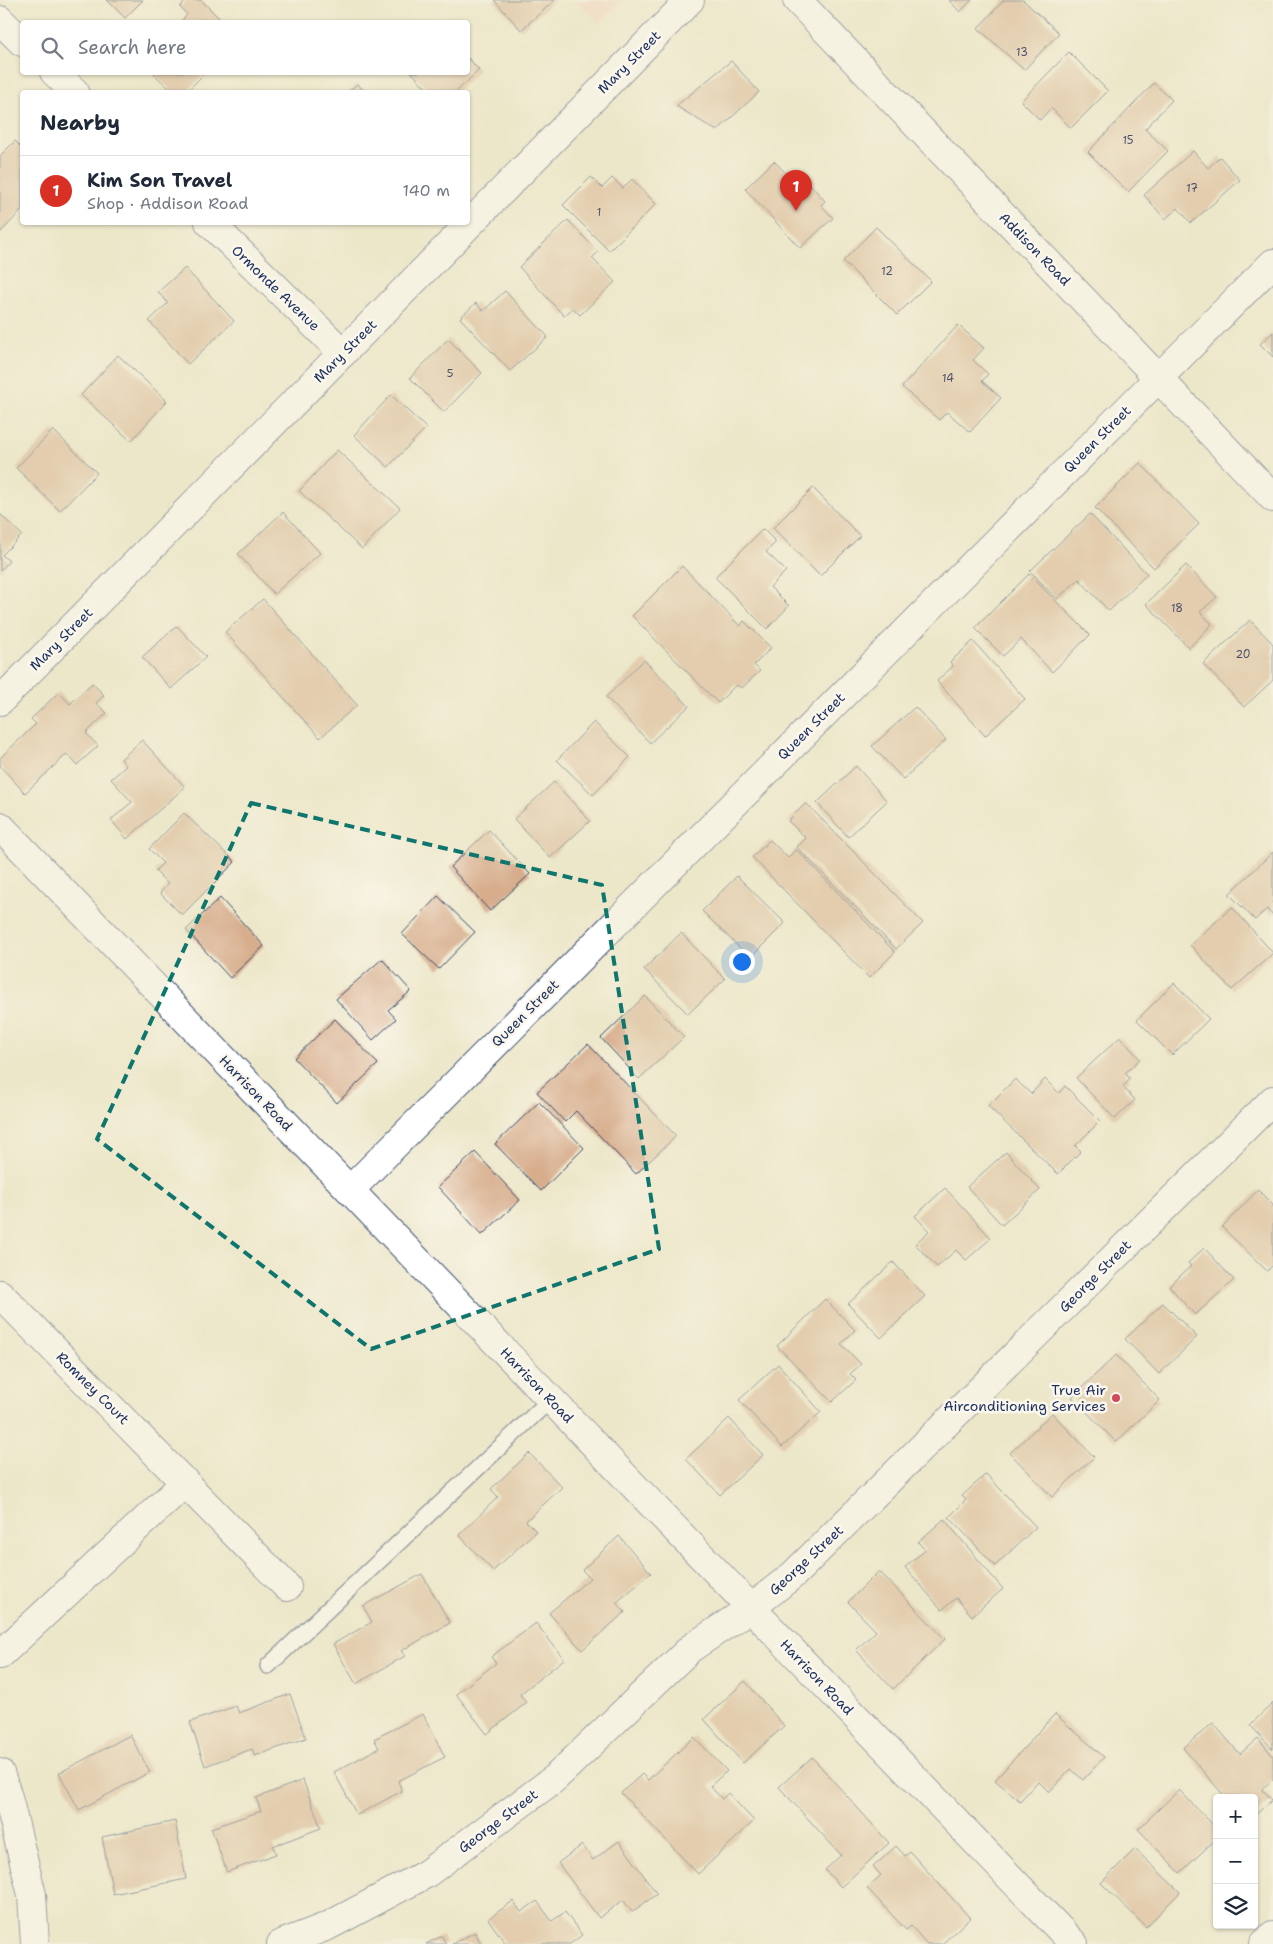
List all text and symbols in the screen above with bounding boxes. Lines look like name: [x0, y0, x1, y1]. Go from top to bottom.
search box: [20, 20, 470, 75]
street label: Mary Street: [594, 27, 664, 97]
icon: search: [38, 34, 66, 62]
text: Search here: [78, 35, 187, 60]
house number: 13: [1016, 45, 1028, 60]
text: Nearby: [40, 109, 120, 137]
house number: 15: [1122, 133, 1134, 148]
text: Kim Son Travel: [87, 168, 232, 193]
pin: 1: [780, 170, 812, 211]
text: 1: [52, 180, 60, 201]
text: 140 m: [403, 180, 450, 201]
house number: 17: [1186, 181, 1198, 196]
text: Shop · Addison Road: [87, 193, 248, 214]
house number: 1: [597, 205, 601, 220]
street label: Addison Road: [995, 209, 1075, 290]
street label: Ormonde Avenue: [228, 241, 324, 335]
house number: 12: [881, 264, 893, 279]
street label: Mary Street: [310, 316, 380, 386]
house number: 5: [447, 366, 454, 381]
house number: 14: [942, 371, 954, 386]
street label: Queen Street: [1059, 401, 1135, 477]
house number: 18: [1171, 601, 1183, 616]
street label: Mary Street: [26, 604, 96, 674]
house number: 20: [1235, 647, 1251, 662]
street label: Queen Street: [773, 688, 849, 764]
your location: [729, 949, 755, 975]
street label: Queen Street: [487, 975, 563, 1051]
street label: Harrison Road: [215, 1051, 297, 1135]
street label: George Street: [1055, 1236, 1135, 1316]
street label: Harrison Road: [496, 1343, 578, 1427]
street label: Romney Court: [53, 1348, 133, 1428]
place label: True Air Airconditioning Services: [944, 1381, 1106, 1415]
marker: True Air Airconditioning Services: [1110, 1392, 1122, 1404]
street label: George Street: [765, 1521, 847, 1599]
street label: Harrison Road: [776, 1635, 858, 1719]
street label: George Street: [455, 1785, 541, 1857]
map controls: [1213, 1794, 1258, 1929]
button: +: [1213, 1794, 1258, 1839]
button: −: [1213, 1839, 1258, 1884]
button: layers: [1213, 1884, 1258, 1929]

